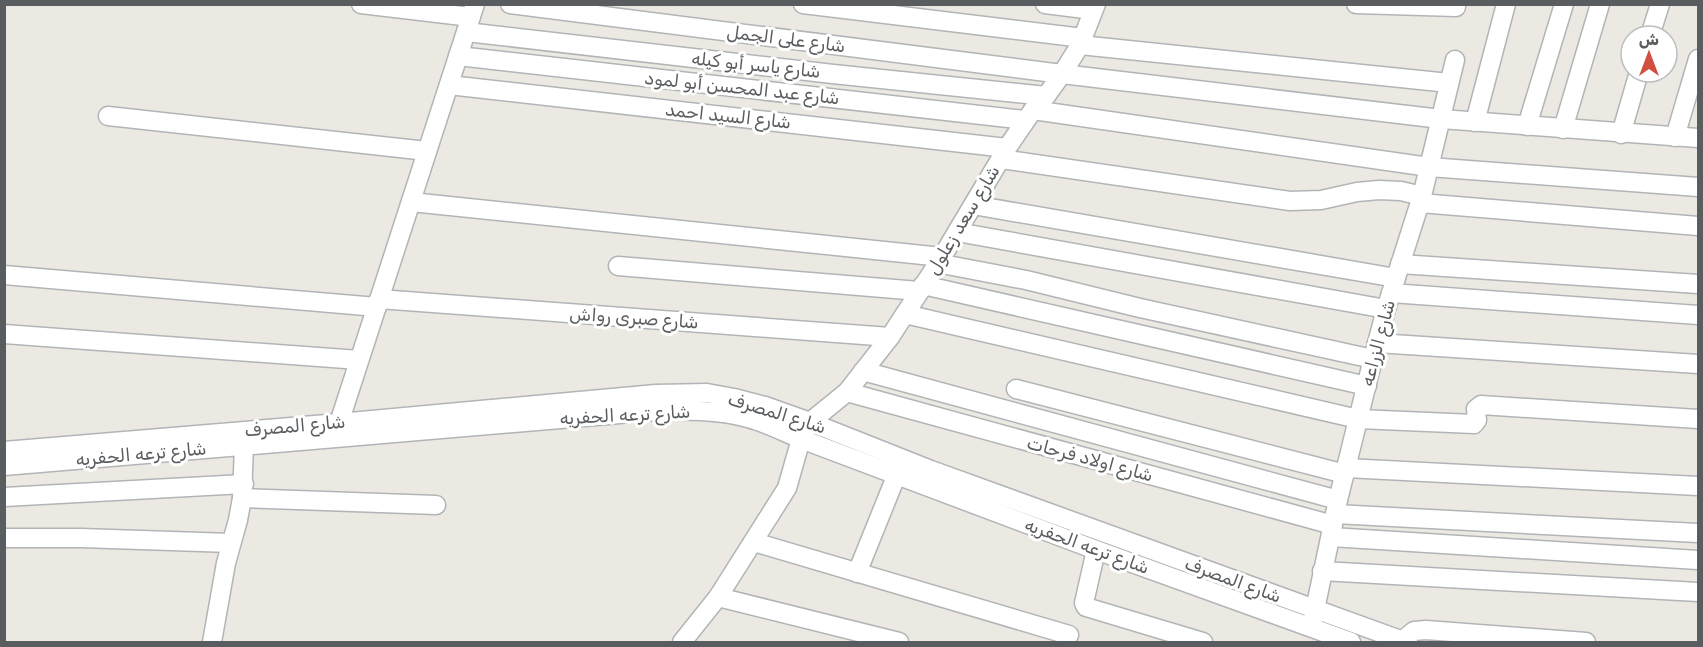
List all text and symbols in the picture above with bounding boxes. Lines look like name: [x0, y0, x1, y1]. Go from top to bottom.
street label: شارع على الجمل: [725, 21, 847, 58]
north arrow: [1619, 24, 1679, 84]
text: ش: [1639, 30, 1659, 49]
street label: شارع ياسر أبو كيله: [690, 47, 822, 84]
street label: شارع عبد المحسن أبو لمود: [643, 67, 841, 110]
street label: شارع السيد احمد: [664, 98, 792, 135]
street label: شارع سعد زعلول: [922, 161, 1005, 279]
street label: شارع الزراعه: [1356, 297, 1401, 389]
street label: شارع صبرى رواش: [569, 303, 699, 334]
street label: شارع المصرف: [725, 388, 829, 439]
street label: شارع ترعه الحفريه: [559, 401, 691, 430]
street label: شارع المصرف: [244, 411, 346, 442]
street label: شارع اولاد فرحات: [1024, 432, 1156, 487]
street label: شارع ترعه الحفريه: [75, 437, 207, 472]
street label: شارع ترعه الحفريه: [1021, 513, 1152, 580]
street label: شارع المصرف: [1181, 552, 1284, 609]

